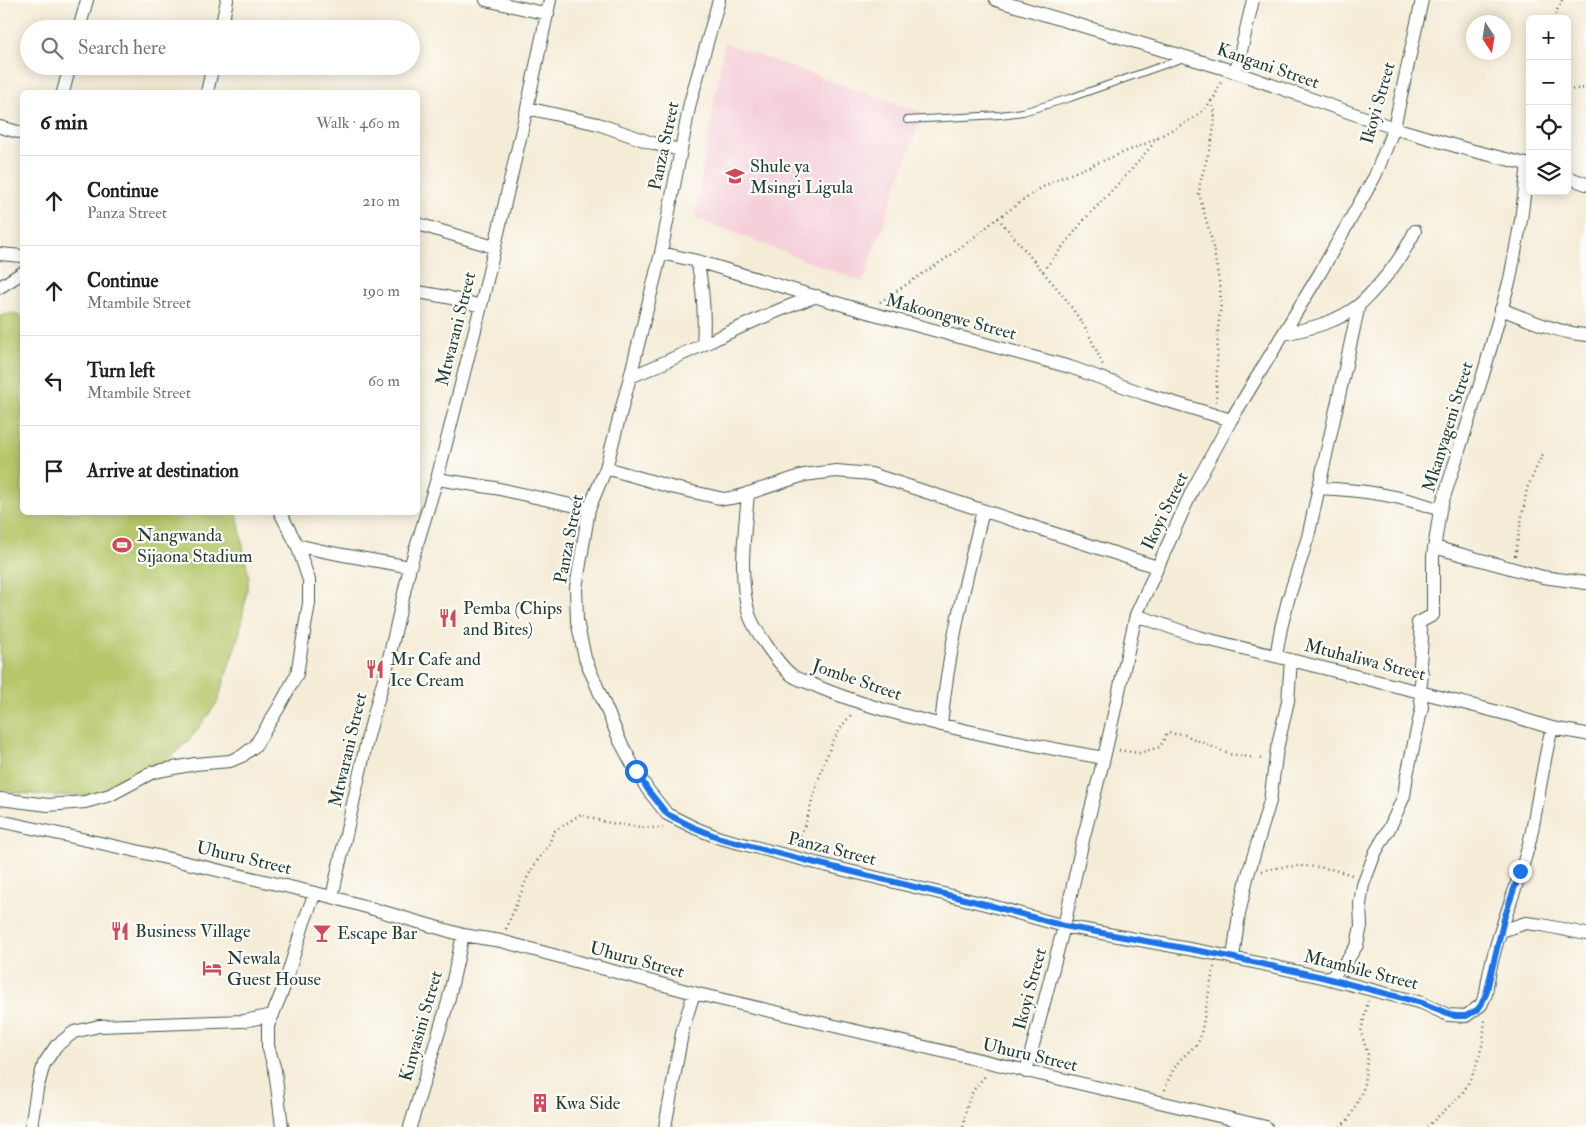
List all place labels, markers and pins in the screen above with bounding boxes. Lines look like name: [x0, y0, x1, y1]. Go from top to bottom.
place label: Shule ya Msingi Ligula: [750, 155, 854, 199]
school or university icon: Shule ya Msingi Ligula: [724, 165, 746, 187]
place label: Nangwanda Sijaona Stadium: [137, 524, 253, 568]
sports icon: Nangwanda Sijaona Stadium: [111, 534, 133, 556]
place label: Pemba (Chips and Bites): [463, 597, 562, 641]
restaurant icon: Pemba (Chips and Bites): [437, 607, 459, 629]
place label: Mr Cafe and Ice Cream: [390, 648, 481, 692]
restaurant icon: Mr Cafe and Ice Cream: [364, 658, 386, 680]
restaurant icon: Business Village: [109, 920, 131, 942]
place label: Business Village: [135, 920, 251, 943]
bar icon: Escape Bar: [311, 922, 333, 944]
place label: Escape Bar: [337, 922, 417, 945]
place label: Newala Guest House: [227, 947, 321, 991]
hotel icon: Newala Guest House: [201, 957, 223, 979]
building icon: Kwa Side: [529, 1092, 551, 1114]
place label: Kwa Side: [555, 1092, 621, 1115]

